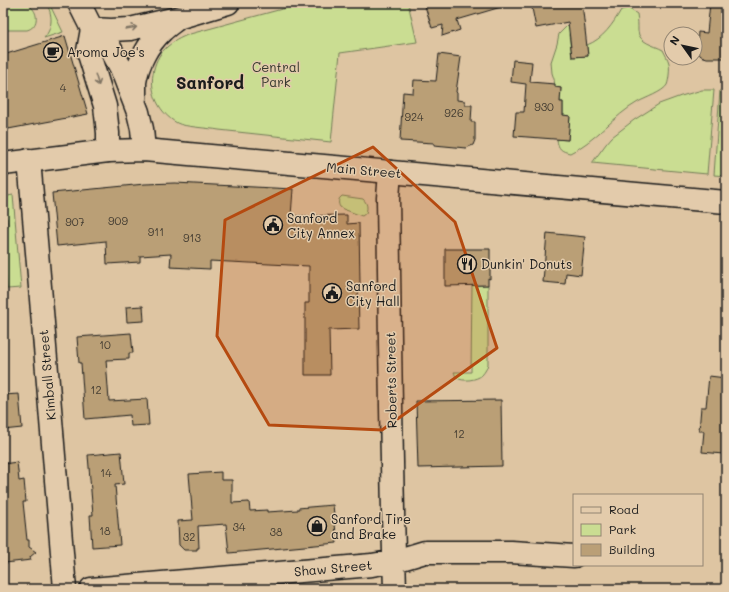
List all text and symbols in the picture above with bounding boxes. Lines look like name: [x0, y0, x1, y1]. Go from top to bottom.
one-way arrow: [124, 24, 137, 32]
north arrow: [663, 26, 703, 66]
text: N: [666, 33, 683, 48]
cafe icon: Aroma Joe's: [42, 41, 64, 63]
place label: Aroma Joe's: [67, 43, 145, 60]
park label: Central Park: [252, 58, 300, 90]
district label: Sanford: [176, 71, 244, 93]
one-way arrow: [94, 74, 101, 87]
house number: 4: [60, 80, 67, 95]
house number: 930: [534, 99, 554, 114]
house number: 926: [444, 105, 464, 120]
house number: 924: [404, 109, 424, 124]
street label: Main Street: [326, 158, 403, 181]
place label: Sanford City Annex: [287, 209, 355, 241]
house number: 909: [108, 213, 128, 228]
house number: 907: [65, 214, 85, 229]
public building icon: Sanford City Annex: [262, 214, 284, 236]
house number: 911: [148, 224, 164, 239]
house number: 913: [183, 230, 201, 245]
restaurant icon: Dunkin' Donuts: [456, 253, 478, 275]
place label: Dunkin' Donuts: [481, 255, 572, 272]
place label: Sanford City Hall: [346, 277, 400, 309]
public building icon: Sanford City Hall: [321, 282, 343, 304]
street label: Kimball Street: [34, 329, 59, 421]
street label: Roberts Street: [381, 331, 400, 428]
house number: 10: [99, 337, 111, 352]
house number: 12: [90, 382, 102, 397]
house number: 12: [453, 426, 465, 441]
house number: 14: [100, 465, 112, 480]
legend: [573, 494, 703, 566]
text: Road: [609, 501, 639, 517]
place label: Sanford Tire and Brake: [331, 510, 411, 542]
shop icon: Sanford Tire and Brake: [306, 515, 328, 537]
house number: 34: [233, 519, 246, 534]
text: Park: [609, 521, 636, 537]
house number: 18: [99, 523, 111, 538]
house number: 38: [269, 524, 283, 539]
house number: 32: [183, 529, 195, 544]
text: Building: [609, 541, 655, 557]
street label: Shaw Street: [293, 556, 373, 579]

